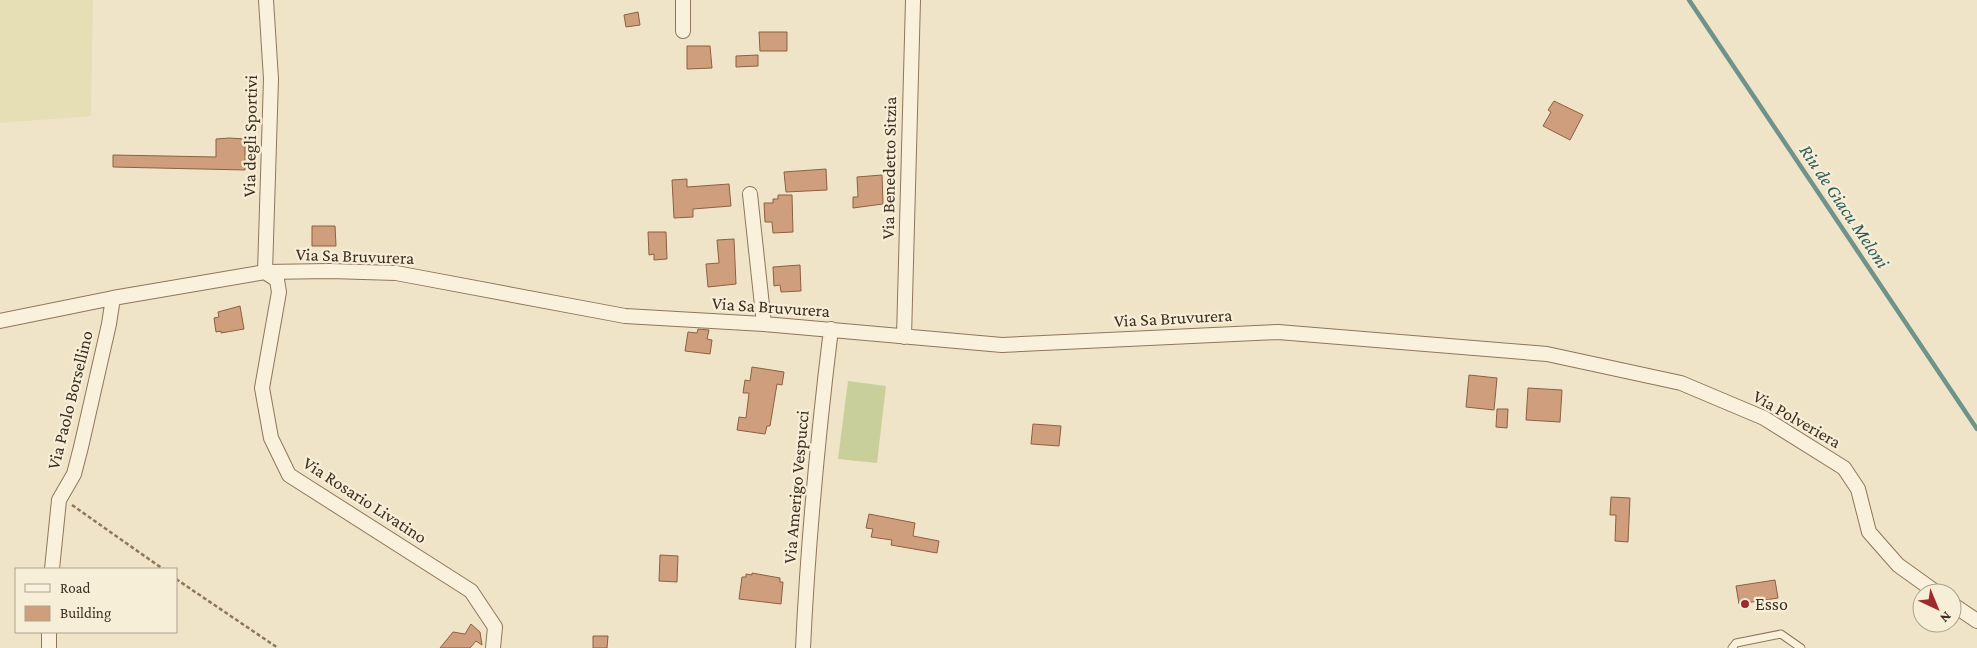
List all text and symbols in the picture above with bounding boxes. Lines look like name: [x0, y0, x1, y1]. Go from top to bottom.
street label: Via degli Sportivi: [239, 74, 261, 197]
street label: Via Benedetto Sitzia: [878, 96, 900, 240]
water label: Riu de Giacu Meloni: [1795, 140, 1894, 273]
street label: Via Sa Bruvurera: [295, 244, 415, 268]
street label: Via Sa Bruvurera: [711, 293, 831, 321]
street label: Via Sa Bruvurera: [1113, 305, 1233, 331]
street label: Via Paolo Borsellino: [43, 328, 97, 471]
street label: Via Polveriera: [1749, 386, 1845, 452]
street label: Via Amerigo Vespucci: [779, 409, 813, 565]
street label: Via Rosario Livatino: [299, 453, 431, 547]
legend: [15, 568, 178, 633]
text: Road: [60, 580, 91, 596]
north arrow: [1912, 583, 1962, 633]
place label: Esso: [1755, 594, 1788, 614]
marker: Esso: [1739, 598, 1751, 610]
text: Building: [60, 605, 111, 622]
text: N: [1937, 608, 1955, 627]

